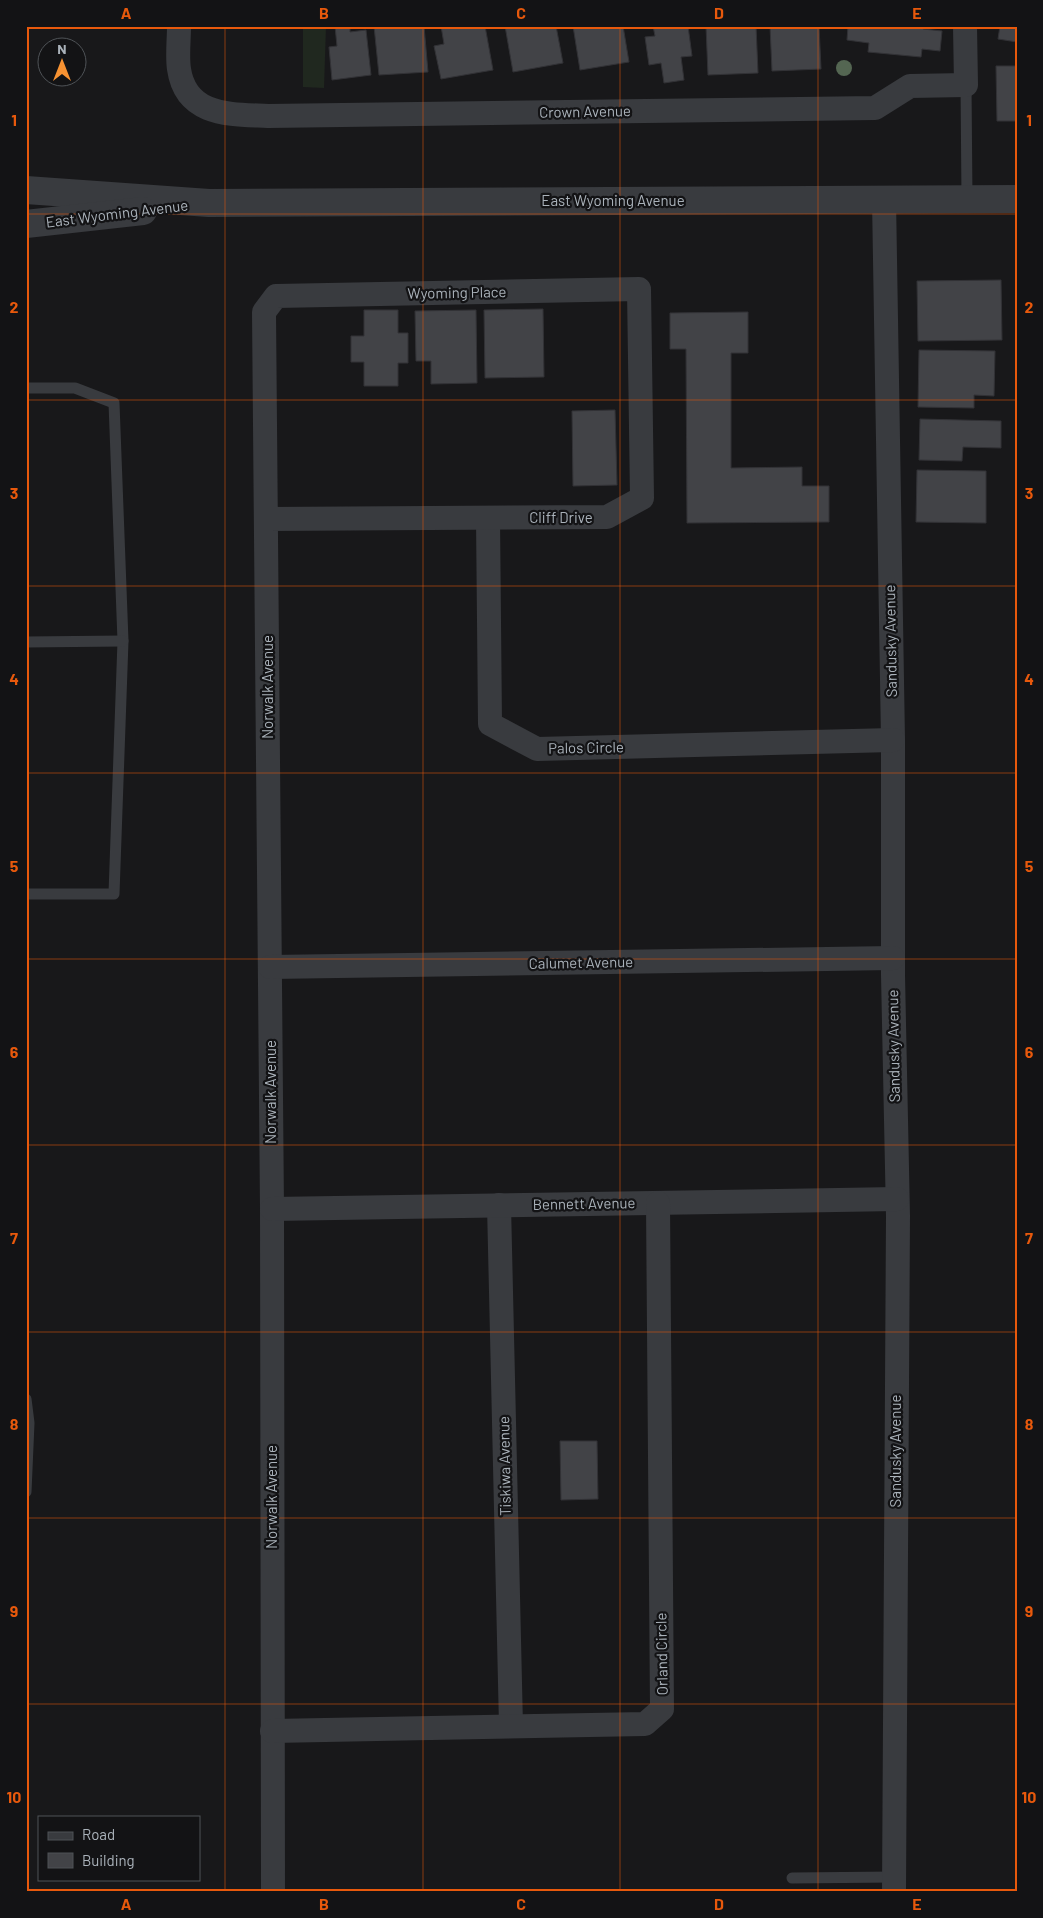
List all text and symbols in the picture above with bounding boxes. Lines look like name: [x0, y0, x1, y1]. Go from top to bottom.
text: A: [121, 3, 132, 22]
text: B: [319, 3, 329, 22]
text: C: [516, 3, 526, 22]
text: D: [714, 3, 724, 22]
text: E: [912, 3, 922, 22]
north arrow: [38, 38, 88, 88]
text: N: [57, 40, 67, 57]
street label: Crown Avenue: [539, 101, 631, 121]
text: 1: [11, 110, 17, 129]
text: 1: [1026, 110, 1032, 129]
street label: East Wyoming Avenue: [541, 191, 685, 209]
street label: East Wyoming Avenue: [45, 195, 189, 231]
street label: Wyoming Place: [407, 282, 507, 302]
text: 2: [10, 297, 19, 316]
text: 2: [1025, 297, 1034, 316]
text: 3: [10, 483, 18, 502]
text: 3: [1025, 483, 1033, 502]
street label: Cliff Drive: [529, 508, 593, 526]
street label: Sandusky Avenue: [880, 584, 900, 698]
street label: Norwalk Avenue: [258, 635, 276, 739]
text: 4: [9, 669, 19, 688]
text: 4: [1024, 669, 1034, 688]
street label: Palos Circle: [548, 737, 624, 757]
text: 5: [10, 856, 19, 875]
text: 5: [1025, 856, 1034, 875]
street label: Calumet Avenue: [529, 952, 633, 972]
street label: Sandusky Avenue: [883, 989, 903, 1103]
street label: Norwalk Avenue: [261, 1040, 279, 1144]
text: 6: [10, 1042, 19, 1061]
text: 6: [1025, 1042, 1034, 1061]
street label: Bennett Avenue: [532, 1193, 636, 1213]
text: 7: [10, 1228, 18, 1247]
text: 7: [1025, 1228, 1033, 1247]
street label: Sandusky Avenue: [886, 1395, 904, 1507]
text: 8: [10, 1414, 19, 1433]
text: 8: [1025, 1414, 1034, 1433]
street label: Tiskiwa Avenue: [494, 1416, 514, 1516]
street label: Norwalk Avenue: [262, 1445, 280, 1549]
text: 9: [10, 1601, 18, 1620]
text: 9: [1025, 1601, 1033, 1620]
street label: Orland Circle: [651, 1613, 671, 1695]
text: 10: [7, 1787, 21, 1806]
text: 10: [1022, 1787, 1036, 1806]
legend: [38, 1816, 200, 1880]
text: Road: [82, 1825, 115, 1843]
text: Building: [82, 1851, 135, 1869]
text: A: [121, 1894, 132, 1913]
text: B: [319, 1894, 329, 1913]
text: C: [516, 1894, 526, 1913]
text: D: [714, 1894, 724, 1913]
text: E: [912, 1894, 922, 1913]

